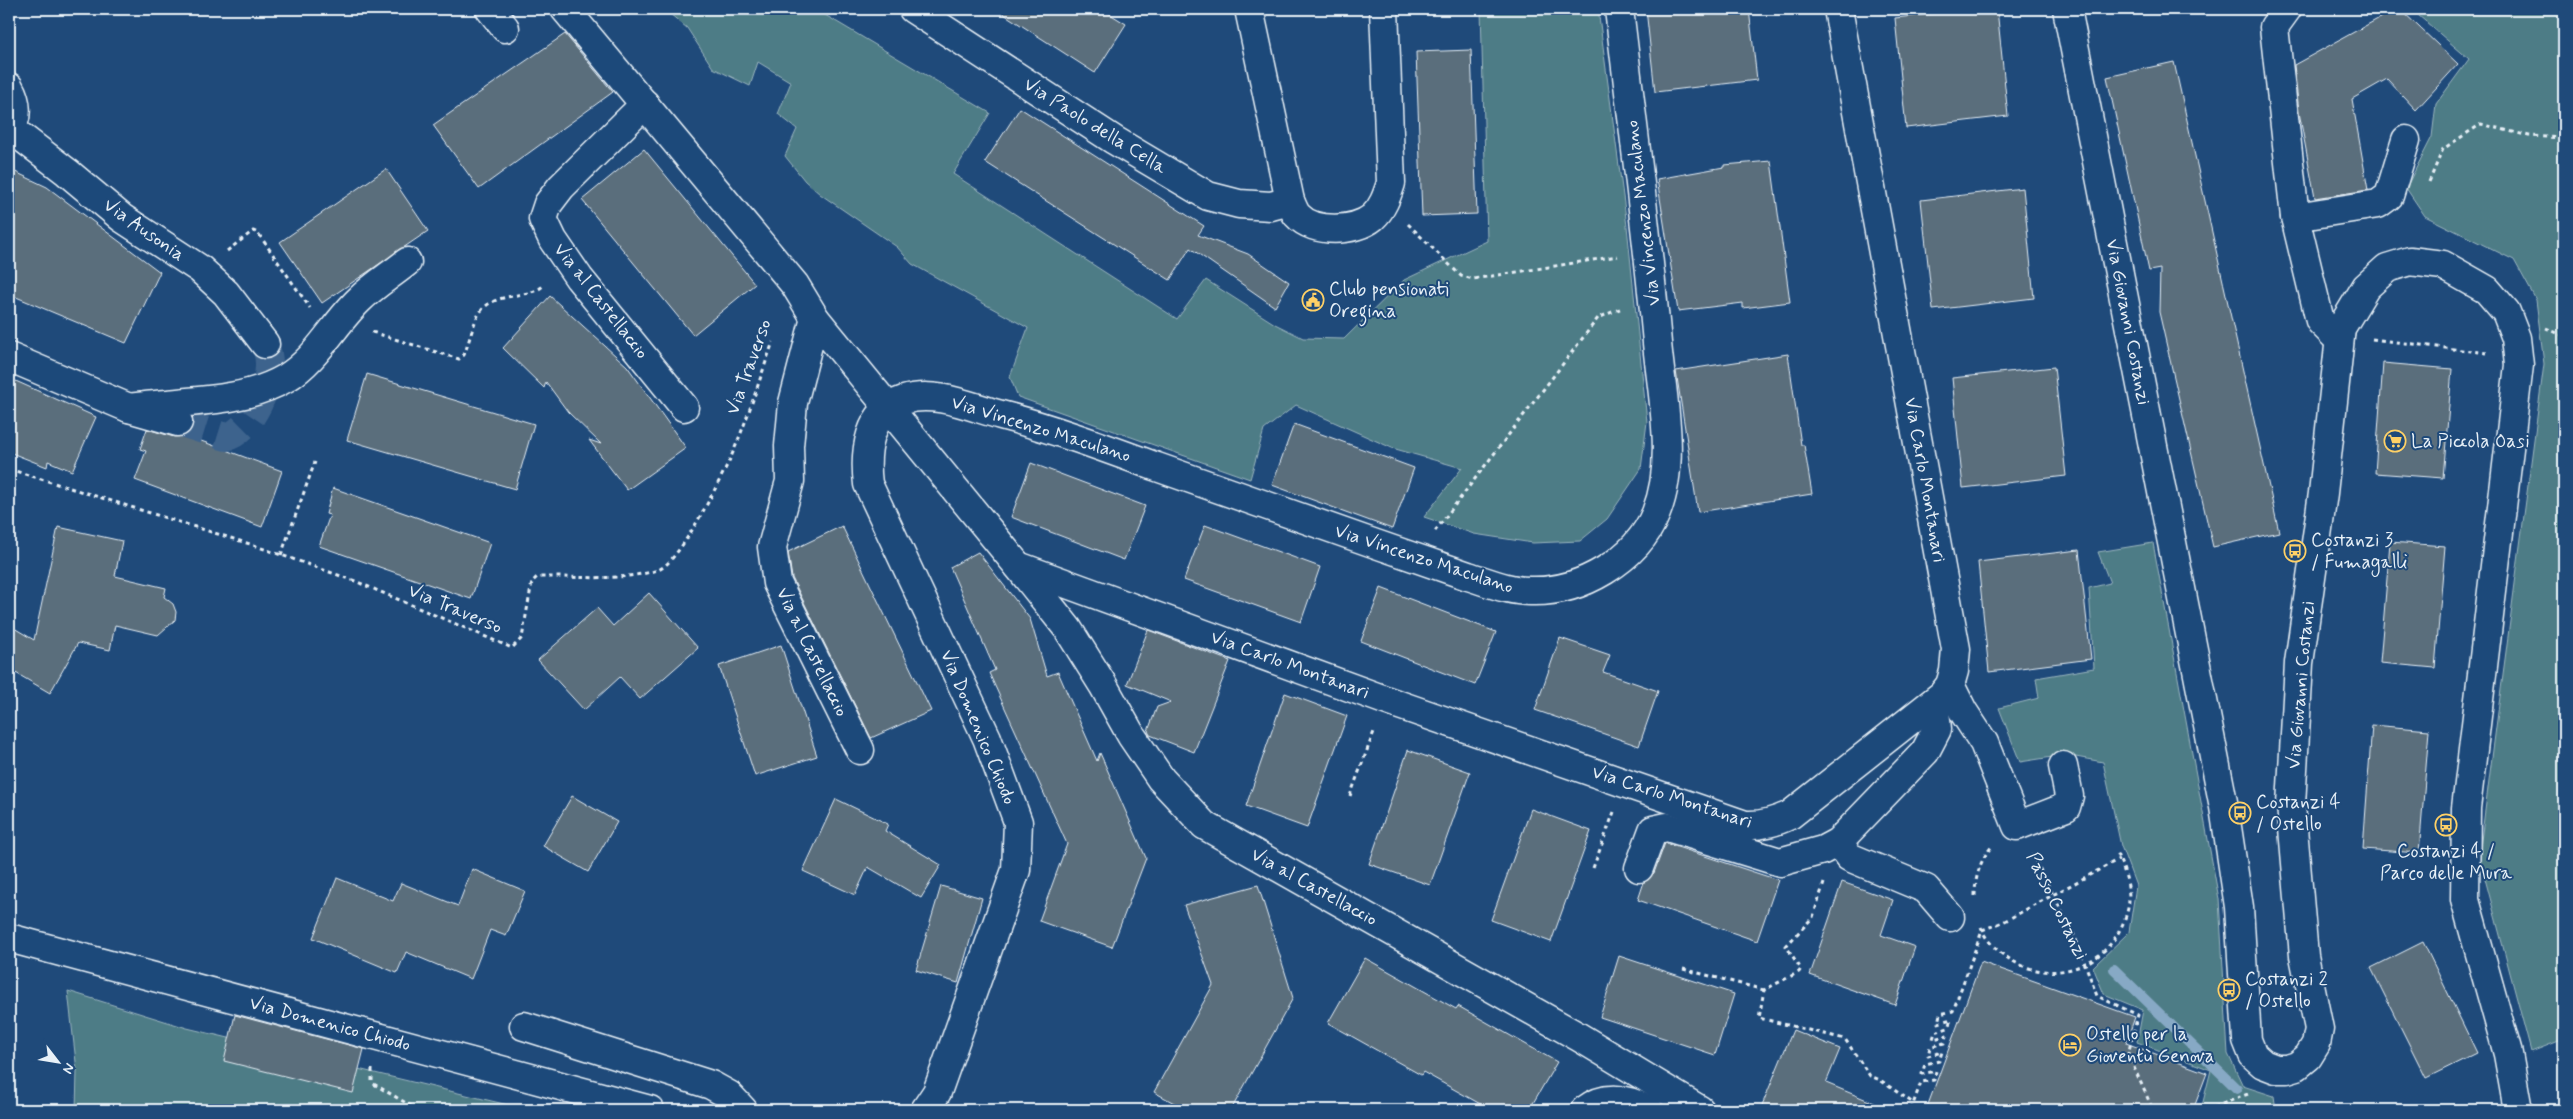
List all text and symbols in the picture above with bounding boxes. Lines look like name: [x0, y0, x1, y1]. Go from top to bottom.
street label: Via Paolo della Cella: [1019, 72, 1172, 180]
street label: Via Vincenzo Maculano: [1619, 119, 1667, 307]
street label: Via Ausonia: [98, 193, 190, 267]
street label: Via Giovanni Costanzi: [2100, 237, 2156, 407]
street label: Via al Castellaccio: [548, 238, 654, 364]
place label: Club pensionati Oregina: [1329, 277, 1449, 327]
public building icon: Club pensionati Oregina: [1301, 288, 1325, 312]
street label: Via Traverso: [720, 316, 778, 418]
street label: Via Vincenzo Maculano: [948, 390, 1134, 468]
street label: Via Carlo Montanari: [1898, 395, 1952, 565]
supermarket icon: La Piccola Oasi: [2383, 429, 2407, 453]
place label: La Piccola Oasi: [2411, 429, 2530, 454]
street label: Via Vincenzo Maculano: [1331, 518, 1517, 600]
place label: Costanzi 3 / Fumagalli: [2311, 528, 2408, 577]
bus stop icon: Costanzi 3 / Fumagalli: [2283, 539, 2307, 563]
street label: Via Traverso: [404, 578, 506, 640]
street label: Via al Castellaccio: [770, 583, 854, 721]
street label: Via Giovanni Costanzi: [2281, 600, 2321, 770]
street label: Via Carlo Montanari: [1207, 625, 1373, 705]
street label: Via Domenico Chiodo: [934, 646, 1022, 808]
street label: Via Carlo Montanari: [1589, 759, 1755, 835]
place label: Costanzi 4 / Ostello: [2256, 790, 2341, 837]
bus stop icon: Costanzi 4 / Ostello: [2228, 801, 2252, 825]
bus stop icon: Costanzi 4 / Parco delle Mura: [2434, 813, 2458, 837]
place label: Costanzi 4 / Parco delle Mura: [2380, 839, 2513, 886]
street label: Via al Castellaccio: [1246, 842, 1382, 932]
street label: Passo Costanzi: [2020, 848, 2094, 964]
place label: Costanzi 2 / Ostello: [2245, 967, 2328, 1014]
bus stop icon: Costanzi 2 / Ostello: [2217, 978, 2241, 1002]
street label: Via Domenico Chiodo: [247, 990, 413, 1058]
place label: Ostello per la Gioventù Genova: [2086, 1022, 2215, 1069]
hotel icon: Ostello per la Gioventù Genova: [2058, 1033, 2082, 1057]
north arrow: [32, 1036, 82, 1086]
text: N: [58, 1060, 78, 1077]

